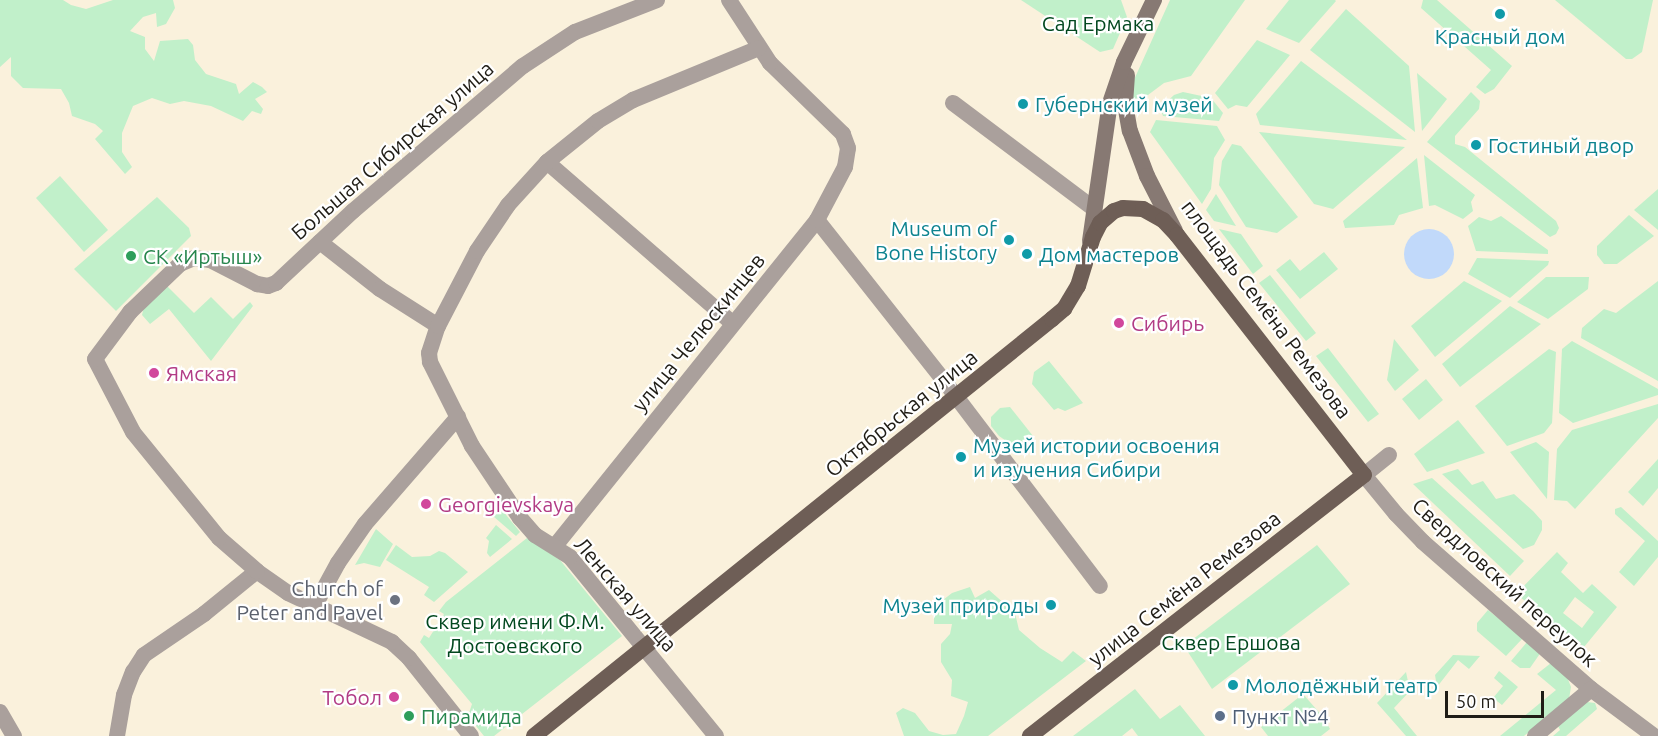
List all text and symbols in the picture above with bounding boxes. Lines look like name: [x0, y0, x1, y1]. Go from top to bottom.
marker: Красный дом: [1493, 7, 1507, 21]
park label: Сад Ермака: [1042, 10, 1154, 36]
place label: Красный дом: [1435, 23, 1565, 49]
street label: Большая Сибирская улица: [286, 55, 498, 245]
place label: Губернский музей: [1035, 91, 1213, 117]
marker: Губернский музей: [1016, 97, 1030, 111]
place label: Гостиный двор: [1488, 132, 1634, 158]
marker: Гостиный двор: [1469, 138, 1483, 152]
street label: площадь Семёна Ремезова: [1177, 195, 1357, 423]
place label: Museum of Bone History: [875, 215, 997, 265]
marker: Museum of Bone History: [1002, 233, 1016, 247]
place label: Дом мастеров: [1039, 241, 1179, 267]
place label: СК «Иртыш»: [143, 243, 262, 269]
marker: Дом мастеров: [1020, 247, 1034, 261]
street label: улица Челюскинцев: [626, 248, 770, 416]
marker: СК «Иртыш»: [124, 249, 138, 263]
place label: Сибирь: [1131, 310, 1204, 336]
marker: Сибирь: [1112, 316, 1126, 330]
street label: Октябрьская улица: [820, 344, 982, 482]
place label: Ямская: [166, 360, 237, 386]
marker: Ямская: [147, 366, 161, 380]
place label: Музей истории освоения и изучения Сибири: [973, 432, 1220, 482]
marker: Музей истории освоения и изучения Сибири: [954, 450, 968, 464]
place label: Georgievskaya: [438, 491, 574, 517]
street label: Свердловский переулок: [1407, 492, 1603, 672]
marker: Georgievskaya: [419, 497, 433, 511]
street label: улица Семёна Ремезова: [1083, 505, 1285, 671]
street label: Ленская улица: [569, 532, 683, 656]
place label: Church of Peter and Pavel: [236, 575, 383, 625]
place label: Музей природы: [882, 592, 1039, 618]
marker: Church of Peter and Pavel: [388, 593, 402, 607]
marker: Музей природы: [1044, 598, 1058, 612]
park label: Сквер имени Ф.М. Достоевского: [425, 608, 605, 658]
park label: Сквер Ершова: [1161, 629, 1301, 655]
place label: Молодёжный театр: [1245, 672, 1438, 698]
marker: Молодёжный театр: [1226, 678, 1240, 692]
scale bar: [1448, 679, 1547, 717]
place label: Тобол: [322, 684, 382, 710]
marker: Тобол: [387, 690, 401, 704]
text: 50 m: [1456, 691, 1496, 711]
place label: Пирамида: [421, 703, 522, 729]
place label: Пункт №4: [1232, 703, 1329, 729]
marker: Пирамида: [402, 709, 416, 723]
marker: Пункт №4: [1213, 709, 1227, 723]

